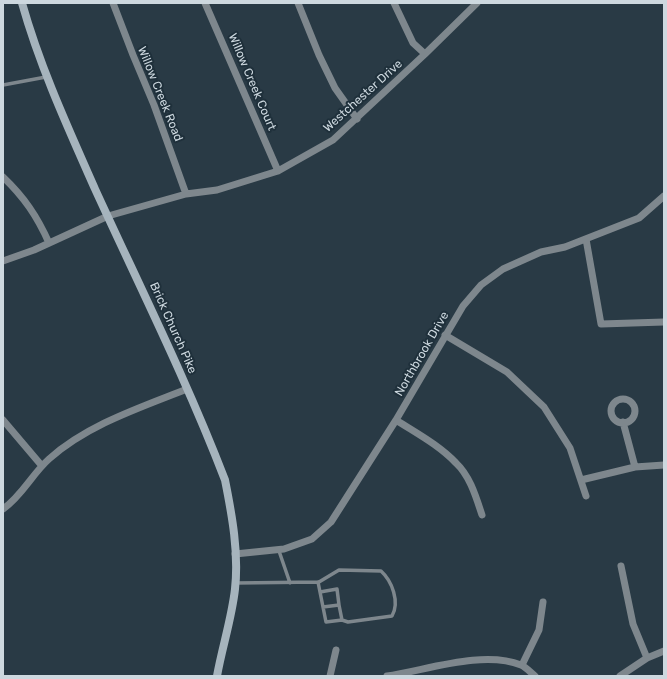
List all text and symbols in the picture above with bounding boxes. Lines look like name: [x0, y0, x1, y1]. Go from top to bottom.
street label: Willow Creek Court: [225, 31, 279, 133]
street label: Willow Creek Road: [134, 44, 186, 144]
street label: Westchester Drive: [320, 57, 406, 135]
street label: Brick Church Pike: [146, 280, 200, 376]
street label: Northbrook Drive: [392, 309, 452, 399]

